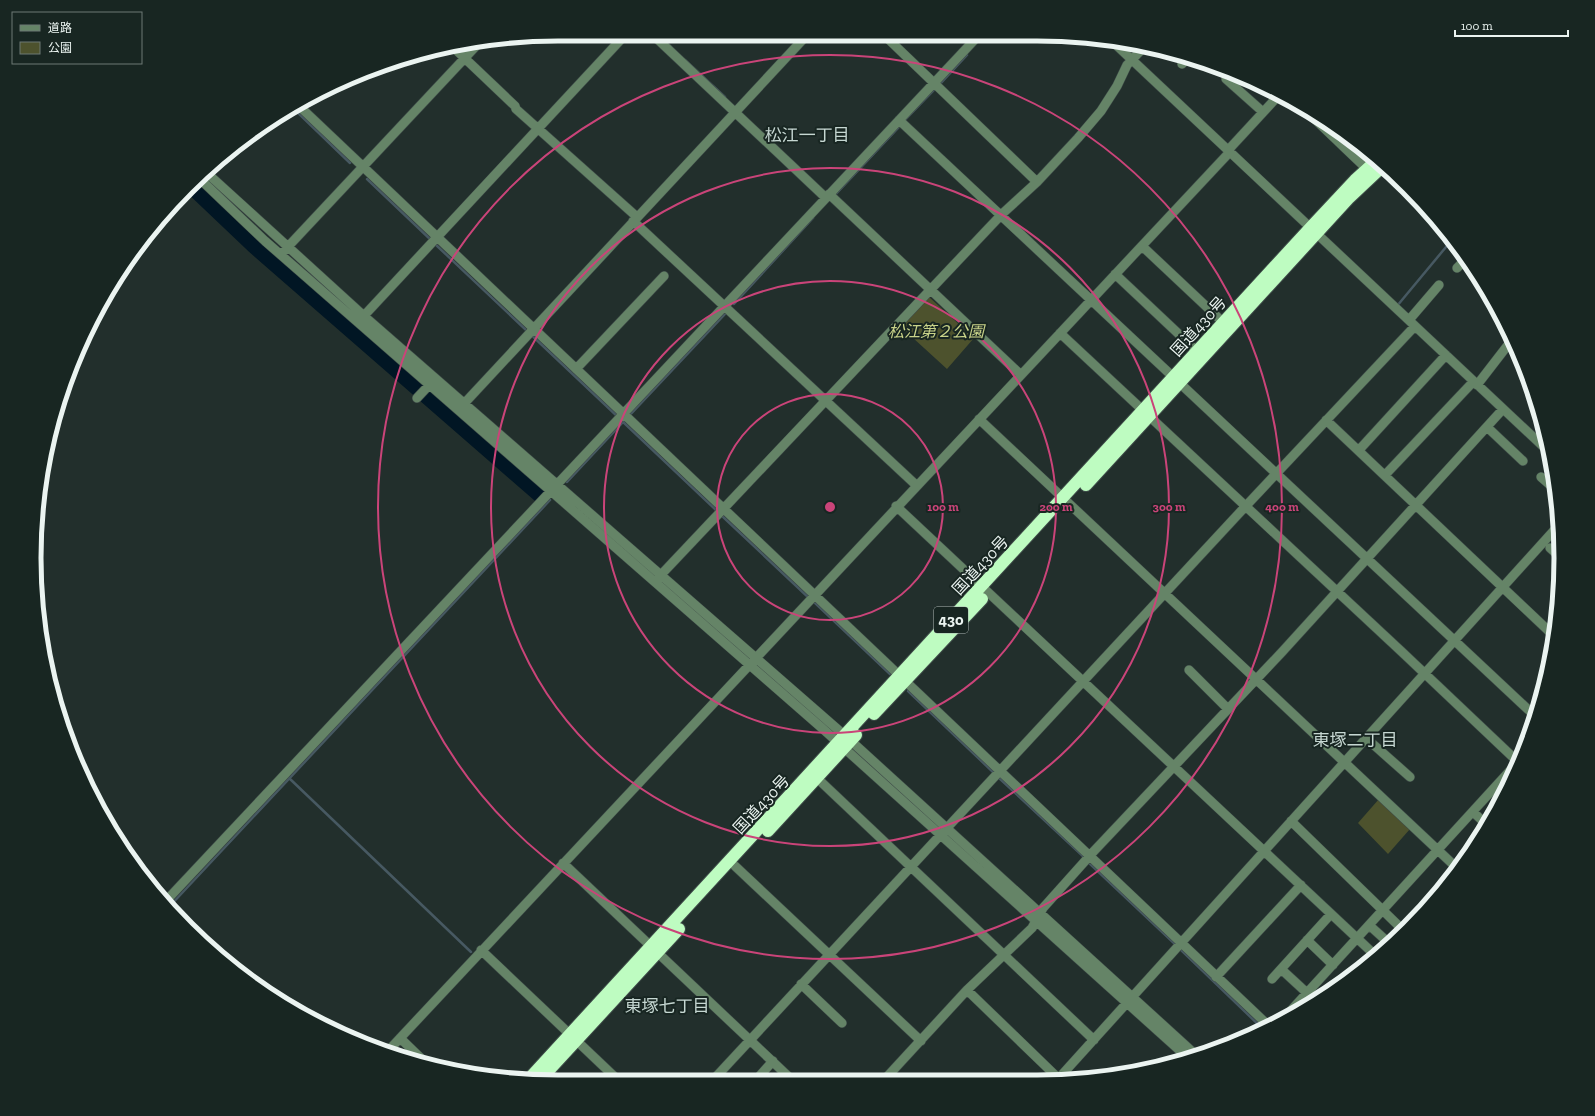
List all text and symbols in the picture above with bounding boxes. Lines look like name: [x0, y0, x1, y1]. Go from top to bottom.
legend: [12, 12, 142, 64]
scale bar: [1455, 12, 1568, 38]
text: 100 m: [1461, 19, 1493, 33]
text: 道路: [48, 21, 72, 35]
text: 公園: [48, 41, 72, 55]
district label: 松江一丁目: [765, 125, 850, 145]
street label: 国道430号: [1167, 293, 1230, 360]
park label: 松江第２公園: [888, 322, 986, 341]
centre of rings: [823, 500, 837, 514]
text: 100 m: [927, 500, 959, 514]
text: 200 m: [1039, 500, 1073, 514]
text: 300 m: [1153, 500, 1186, 514]
text: 400 m: [1265, 500, 1299, 514]
street label: 国道430号: [948, 532, 1012, 599]
road number: 430: [934, 607, 968, 633]
district label: 東塚二丁目: [1313, 730, 1398, 750]
street label: 国道430号: [729, 771, 793, 838]
district label: 東塚七丁目: [625, 996, 710, 1016]

